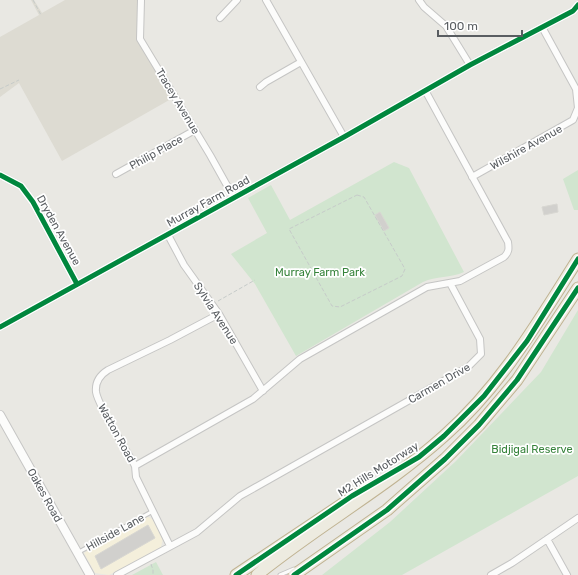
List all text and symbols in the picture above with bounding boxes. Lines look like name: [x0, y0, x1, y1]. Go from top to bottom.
scale bar: [438, 12, 522, 38]
text: 100 m: [444, 19, 478, 33]
street label: Tracey Avenue: [153, 66, 202, 136]
street label: Wilshire Avenue: [488, 122, 565, 173]
street label: Philip Place: [127, 132, 185, 172]
street label: Murray Farm Road: [164, 173, 252, 230]
street label: Dryden Avenue: [34, 193, 83, 267]
park label: Murray Farm Park: [275, 266, 365, 279]
street label: Sylvia Avenue: [191, 280, 240, 347]
street label: Carmen Drive: [406, 360, 473, 406]
street label: Watton Road: [95, 402, 138, 465]
street label: M2 Hills Motorway: [336, 439, 421, 499]
park label: Bidjigal Reserve: [491, 443, 573, 456]
street label: Oakes Road: [24, 466, 65, 524]
street label: Hillside Lane: [84, 511, 147, 554]

